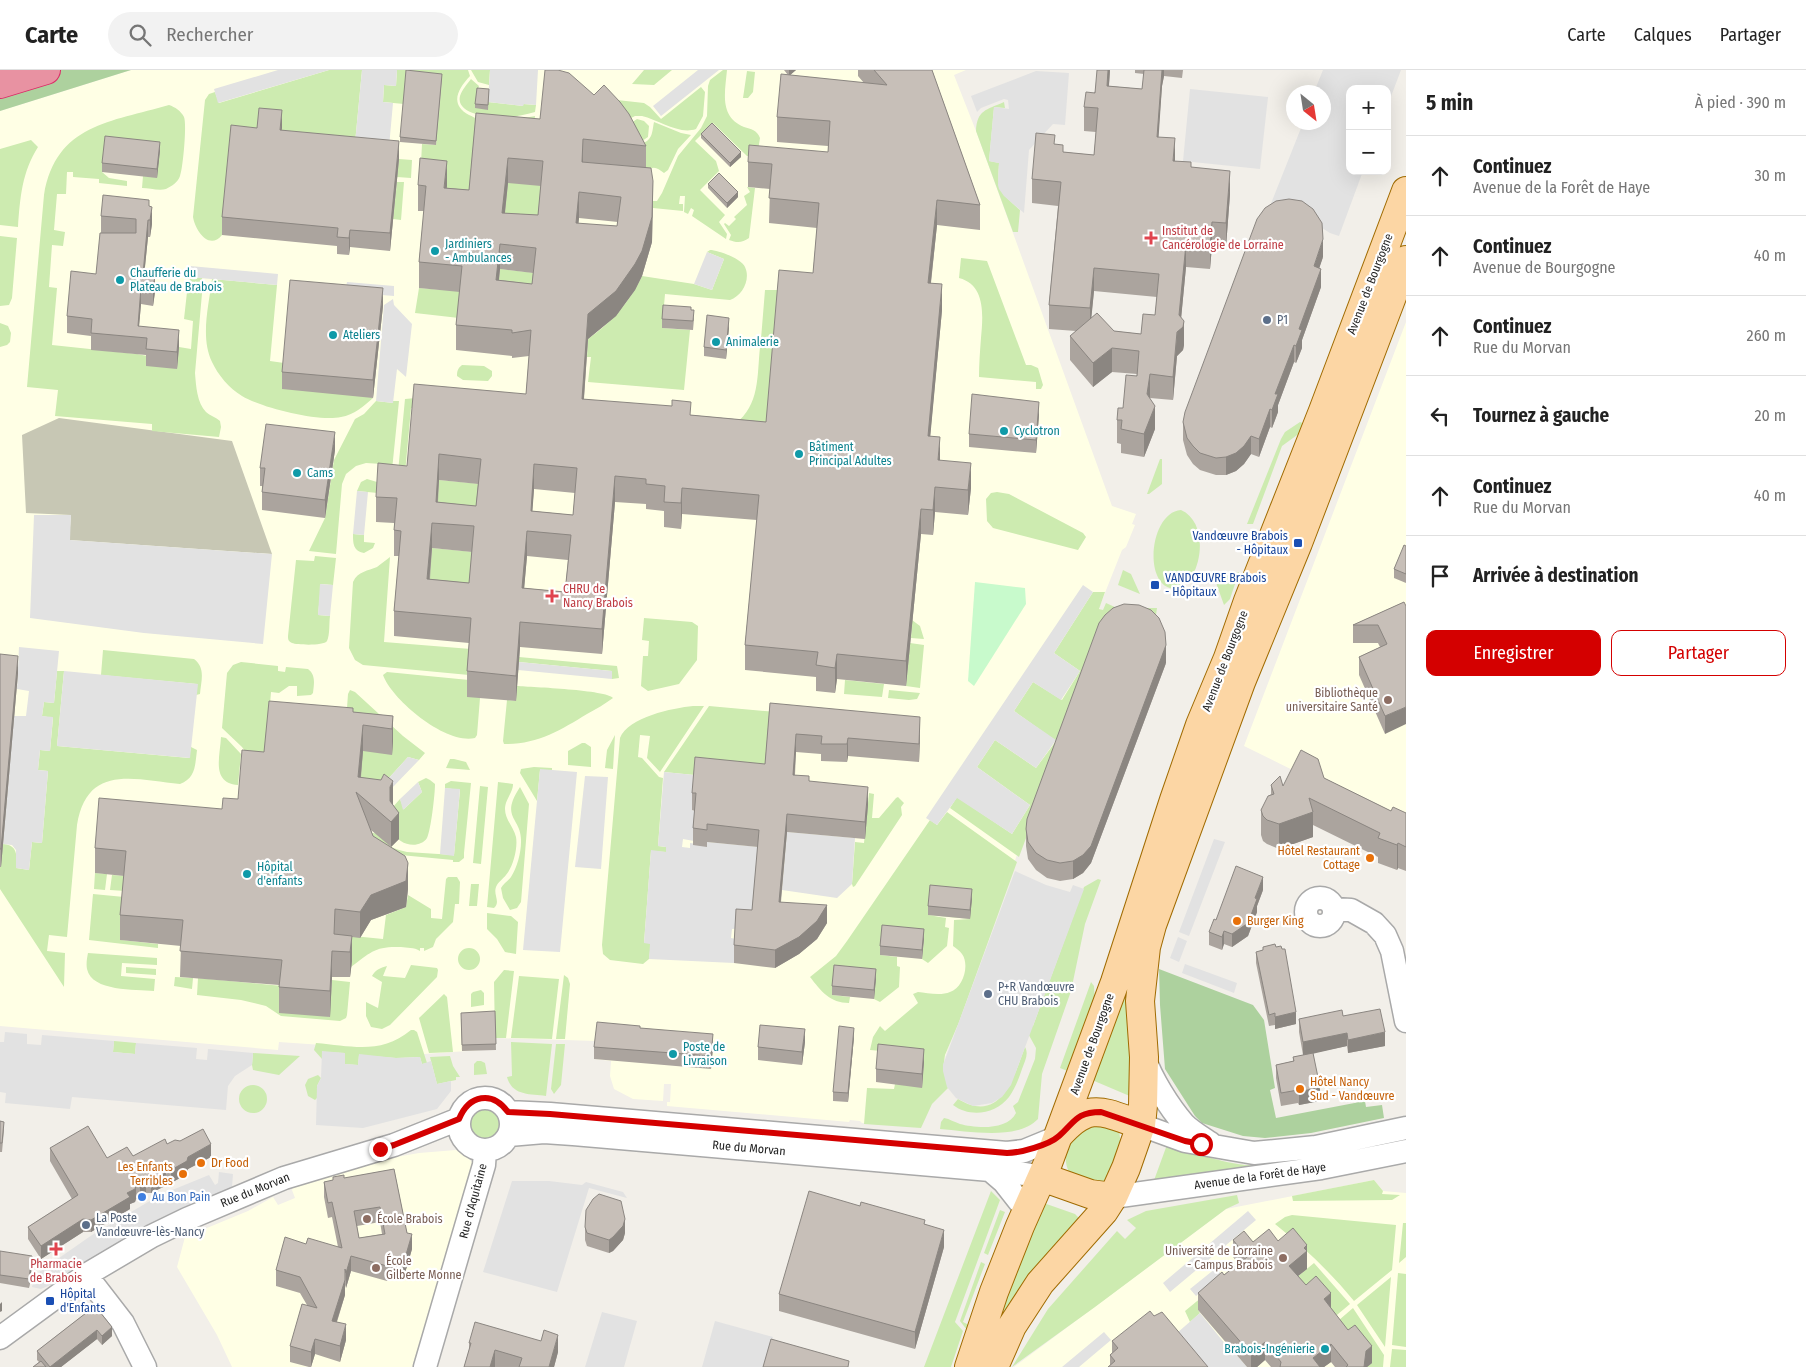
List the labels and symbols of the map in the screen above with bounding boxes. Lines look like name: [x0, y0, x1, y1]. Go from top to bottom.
north arrow: [1286, 85, 1331, 130]
place label: Institut de Cancérologie de Lorraine: [1162, 224, 1284, 252]
marker: Institut de Cancérologie de Lorraine: [1144, 231, 1158, 245]
street label: Avenue de Bourgogne: [1344, 232, 1396, 336]
place label: Jardiniers - Ambulances: [445, 237, 512, 265]
marker: Jardiniers - Ambulances: [429, 245, 441, 257]
place label: Chaufferie du Plateau de Brabois: [130, 266, 222, 294]
marker: Chaufferie du Plateau de Brabois: [114, 274, 126, 286]
place label: P1: [1277, 313, 1288, 327]
marker: P1: [1261, 314, 1273, 326]
place label: Ateliers: [343, 328, 380, 342]
marker: Ateliers: [327, 329, 339, 341]
place label: Animalerie: [726, 335, 779, 349]
marker: Animalerie: [710, 336, 722, 348]
place label: Cyclotron: [1014, 424, 1060, 438]
marker: Cyclotron: [998, 425, 1010, 437]
place label: Bâtiment Principal Adultes: [809, 440, 892, 468]
marker: Bâtiment Principal Adultes: [793, 448, 805, 460]
place label: Cams: [307, 466, 333, 480]
marker: Cams: [291, 467, 303, 479]
place label: Vandœuvre Brabois - Hôpitaux: [1192, 529, 1289, 557]
marker: Vandœuvre Brabois - Hôpitaux: [1292, 537, 1304, 549]
place label: VANDŒUVRE Brabois - Hôpitaux: [1165, 571, 1266, 599]
marker: VANDŒUVRE Brabois - Hôpitaux: [1149, 579, 1161, 591]
place label: CHRU de Nancy Brabois: [563, 582, 633, 610]
marker: CHRU de Nancy Brabois: [545, 589, 559, 603]
street label: Avenue de Bourgogne: [1199, 609, 1251, 713]
place label: Bibliothèque universitaire Santé: [1286, 686, 1378, 714]
marker: Bibliothèque universitaire Santé: [1382, 694, 1394, 706]
place label: Hôtel Restaurant Cottage: [1277, 844, 1360, 872]
marker: Hôtel Restaurant Cottage: [1364, 852, 1376, 864]
place label: Hôpital d'enfants: [257, 860, 303, 888]
marker: Hôpital d'enfants: [241, 868, 253, 880]
place label: Burger King: [1247, 914, 1304, 928]
marker: Burger King: [1231, 915, 1243, 927]
place label: P+R Vandœuvre CHU Brabois: [998, 980, 1075, 1008]
marker: P+R Vandœuvre CHU Brabois: [982, 988, 994, 1000]
street label: Avenue de Bourgogne: [1067, 991, 1117, 1097]
place label: Poste de Livraison: [683, 1040, 727, 1068]
marker: Poste de Livraison: [667, 1048, 679, 1060]
place label: Hôtel Nancy Sud - Vandœuvre: [1310, 1075, 1394, 1103]
marker: Hôtel Nancy Sud - Vandœuvre: [1294, 1083, 1306, 1095]
route start: [1190, 1133, 1213, 1156]
route end: [369, 1138, 392, 1161]
street label: Rue du Morvan: [712, 1138, 786, 1158]
place label: Dr Food: [211, 1156, 249, 1170]
marker: Dr Food: [195, 1157, 207, 1169]
place label: Les Enfants Terribles: [118, 1160, 173, 1188]
street label: Avenue de la Forêt de Haye: [1193, 1160, 1327, 1192]
street label: Rue d'Aquitaine: [456, 1162, 490, 1240]
marker: Les Enfants Terribles: [177, 1168, 189, 1180]
street label: Rue du Morvan: [218, 1170, 292, 1210]
place label: Au Bon Pain: [152, 1190, 210, 1204]
marker: Au Bon Pain: [136, 1191, 148, 1203]
place label: La Poste Vandœuvre-lès-Nancy: [96, 1211, 205, 1239]
place label: École Brabois: [377, 1211, 443, 1226]
marker: École Brabois: [361, 1213, 373, 1225]
marker: La Poste Vandœuvre-lès-Nancy: [80, 1219, 92, 1231]
marker: Pharmacie de Brabois: [50, 1243, 62, 1255]
place label: Université de Lorraine - Campus Brabois: [1165, 1244, 1273, 1272]
marker: Université de Lorraine - Campus Brabois: [1277, 1252, 1289, 1264]
place label: École Gilberte Monne: [386, 1253, 462, 1282]
place label: Pharmacie de Brabois: [30, 1257, 82, 1285]
marker: École Gilberte Monne: [370, 1262, 382, 1274]
place label: Hôpital d'Enfants: [60, 1287, 105, 1315]
marker: Hôpital d'Enfants: [44, 1295, 56, 1307]
place label: Brabois-Ingénierie: [1224, 1342, 1315, 1356]
marker: Brabois-Ingénierie: [1319, 1343, 1331, 1355]

